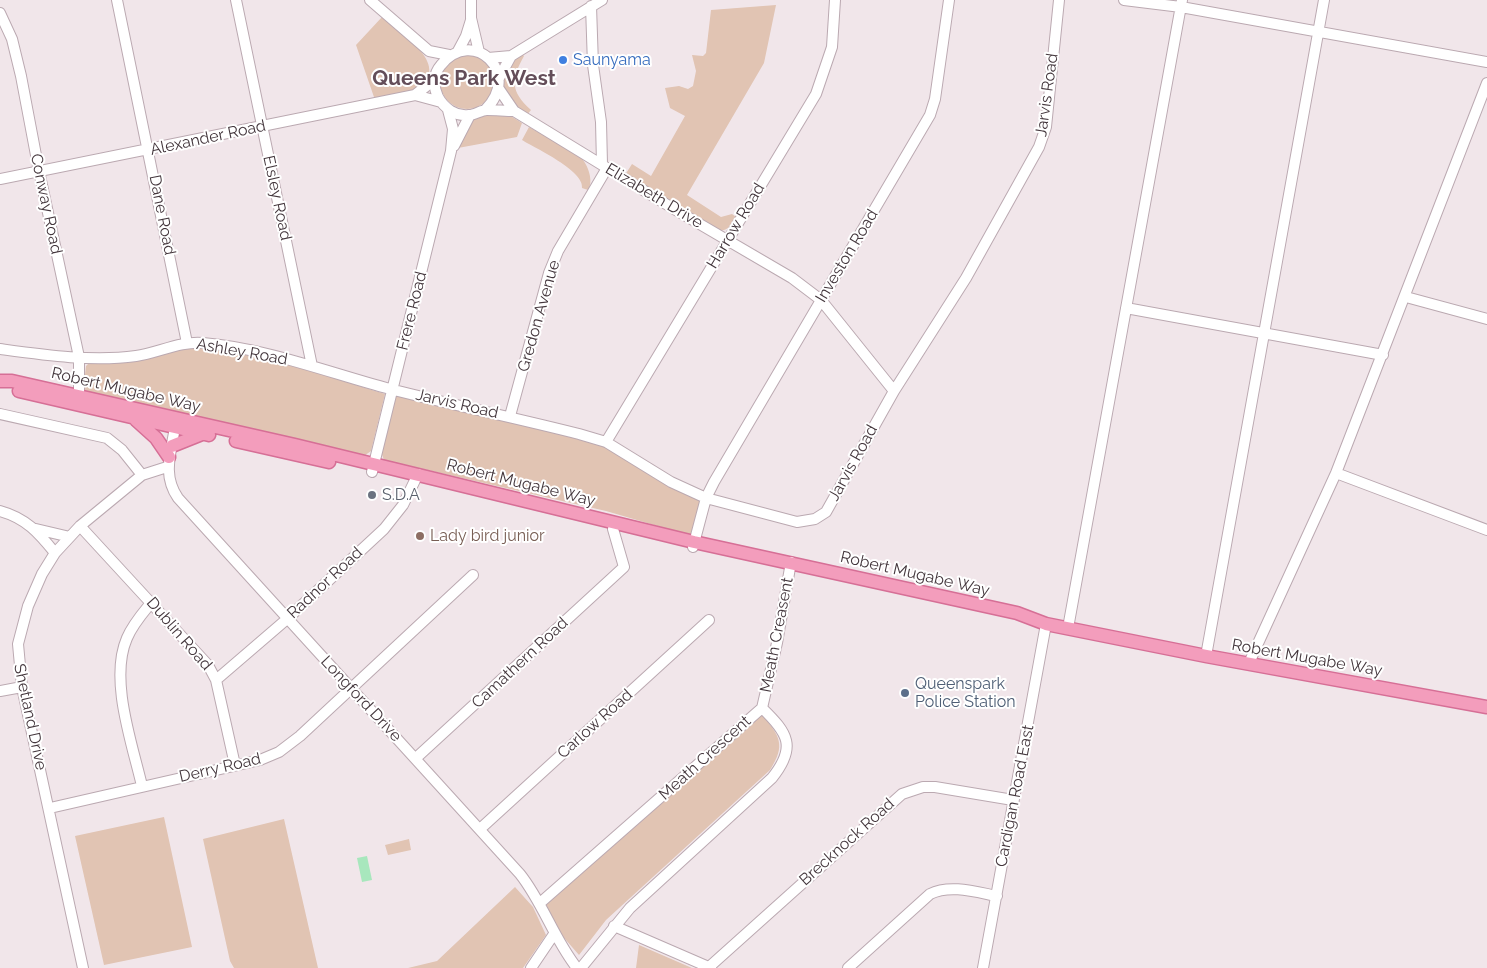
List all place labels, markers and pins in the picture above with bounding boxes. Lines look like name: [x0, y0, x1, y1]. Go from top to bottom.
place label: Saunyama: [573, 50, 651, 70]
marker: Saunyama: [557, 54, 569, 66]
place label: S.D.A: [382, 485, 420, 505]
marker: S.D.A: [366, 489, 378, 501]
place label: Lady bird junior: [430, 526, 545, 546]
marker: Lady bird junior: [414, 530, 426, 542]
place label: Queenspark Police Station: [915, 674, 1016, 712]
marker: Queenspark Police Station: [899, 687, 911, 699]

